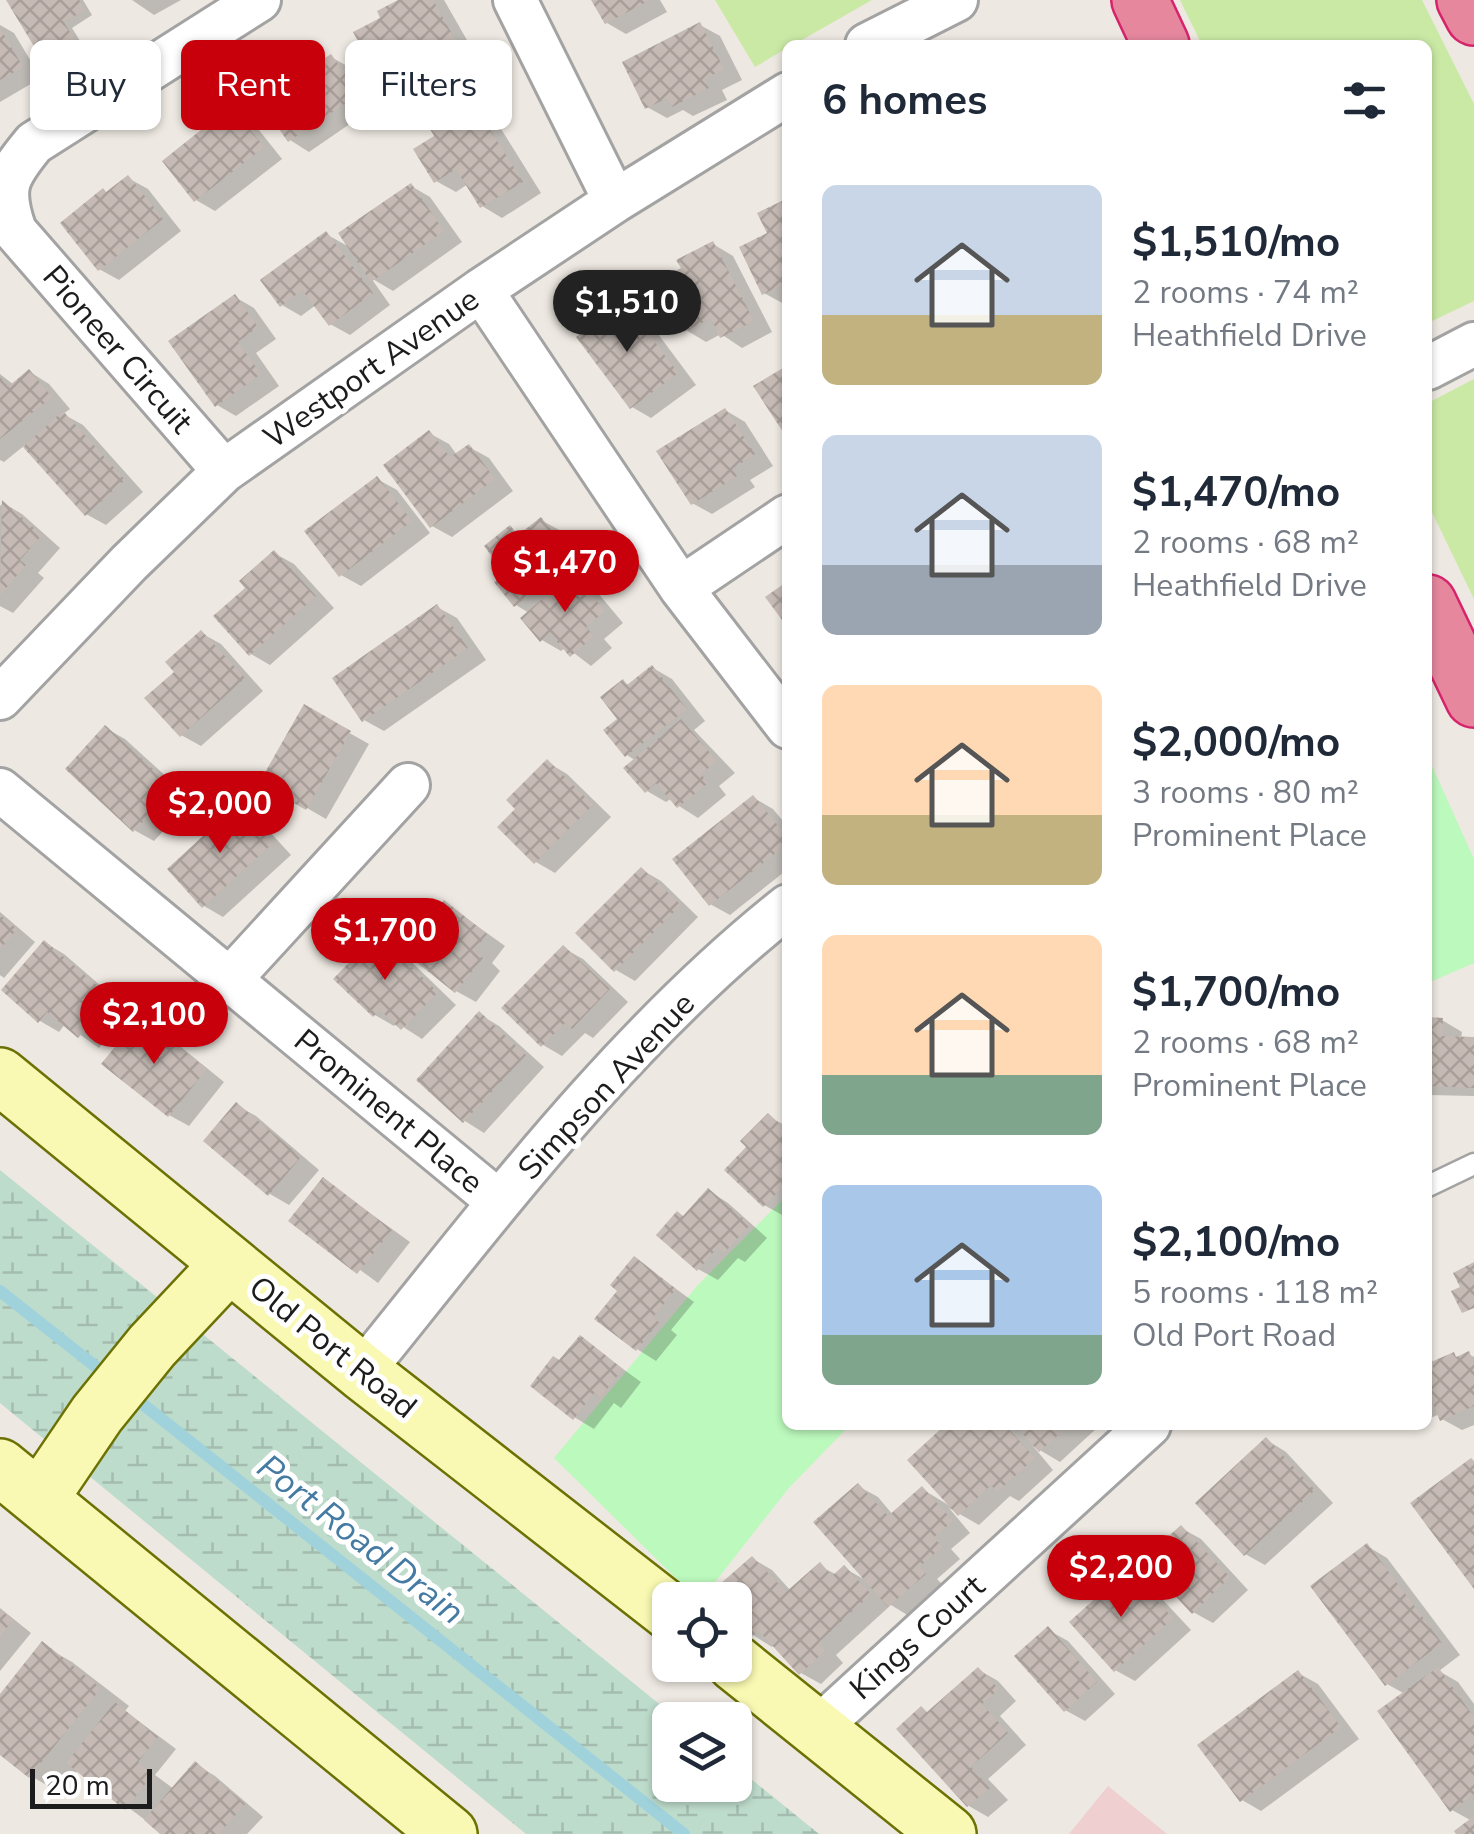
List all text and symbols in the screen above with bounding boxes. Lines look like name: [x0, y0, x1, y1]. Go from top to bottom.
chip: Buy: [30, 40, 161, 130]
chip: Rent: [181, 40, 325, 130]
chip: Filters: [345, 40, 512, 130]
text: 6 homes: [822, 72, 987, 129]
icon: filters: [1337, 73, 1392, 128]
text: $1,510/mo: [1132, 214, 1340, 271]
icon: home: [902, 225, 1022, 345]
street label: Pioneer Circuit: [33, 256, 203, 443]
pin: $1,510: [546, 270, 708, 355]
text: 2 rooms · 74 m²: [1132, 271, 1359, 314]
street label: Westport Avenue: [255, 278, 488, 459]
text: $1,510: [575, 281, 679, 324]
text: Heathfield Drive: [1132, 314, 1367, 357]
text: $1,470/mo: [1132, 464, 1340, 521]
icon: home: [902, 475, 1022, 595]
text: 2 rooms · 68 m²: [1132, 521, 1359, 564]
pin: $1,470: [484, 530, 646, 615]
text: $1,470: [513, 541, 617, 584]
text: Heathfield Drive: [1132, 564, 1367, 607]
text: $2,000/mo: [1132, 714, 1340, 771]
icon: home: [902, 725, 1022, 845]
pin: $2,000: [139, 771, 301, 856]
text: 3 rooms · 80 m²: [1132, 771, 1359, 814]
text: $2,000: [168, 782, 272, 825]
text: Prominent Place: [1132, 814, 1367, 857]
pin: $1,700: [304, 898, 466, 983]
text: $1,700: [333, 909, 437, 952]
text: $1,700/mo: [1132, 964, 1340, 1021]
icon: home: [902, 975, 1022, 1095]
pin: $2,100: [73, 982, 235, 1067]
street label: Simpson Avenue: [508, 983, 704, 1189]
text: $2,100: [102, 993, 206, 1036]
street label: Prominent Place: [285, 1019, 492, 1203]
text: 2 rooms · 68 m²: [1132, 1021, 1359, 1064]
text: Prominent Place: [1132, 1064, 1367, 1107]
text: $2,100/mo: [1132, 1214, 1340, 1271]
icon: home: [902, 1225, 1022, 1345]
street label: Old Port Road: [240, 1266, 426, 1428]
text: 5 rooms · 118 m²: [1132, 1271, 1378, 1314]
text: Old Port Road: [1132, 1314, 1336, 1357]
water label: Port Road Drain: [247, 1444, 474, 1635]
pin: $2,200: [1040, 1535, 1202, 1620]
text: $2,200: [1069, 1546, 1173, 1589]
street label: Kings Court: [841, 1565, 995, 1709]
map controls: [652, 1582, 752, 1802]
button: locate: [652, 1582, 752, 1682]
button: layers: [652, 1702, 752, 1802]
scale bar: [30, 1764, 152, 1808]
text: 20 m: [45, 1767, 110, 1805]

